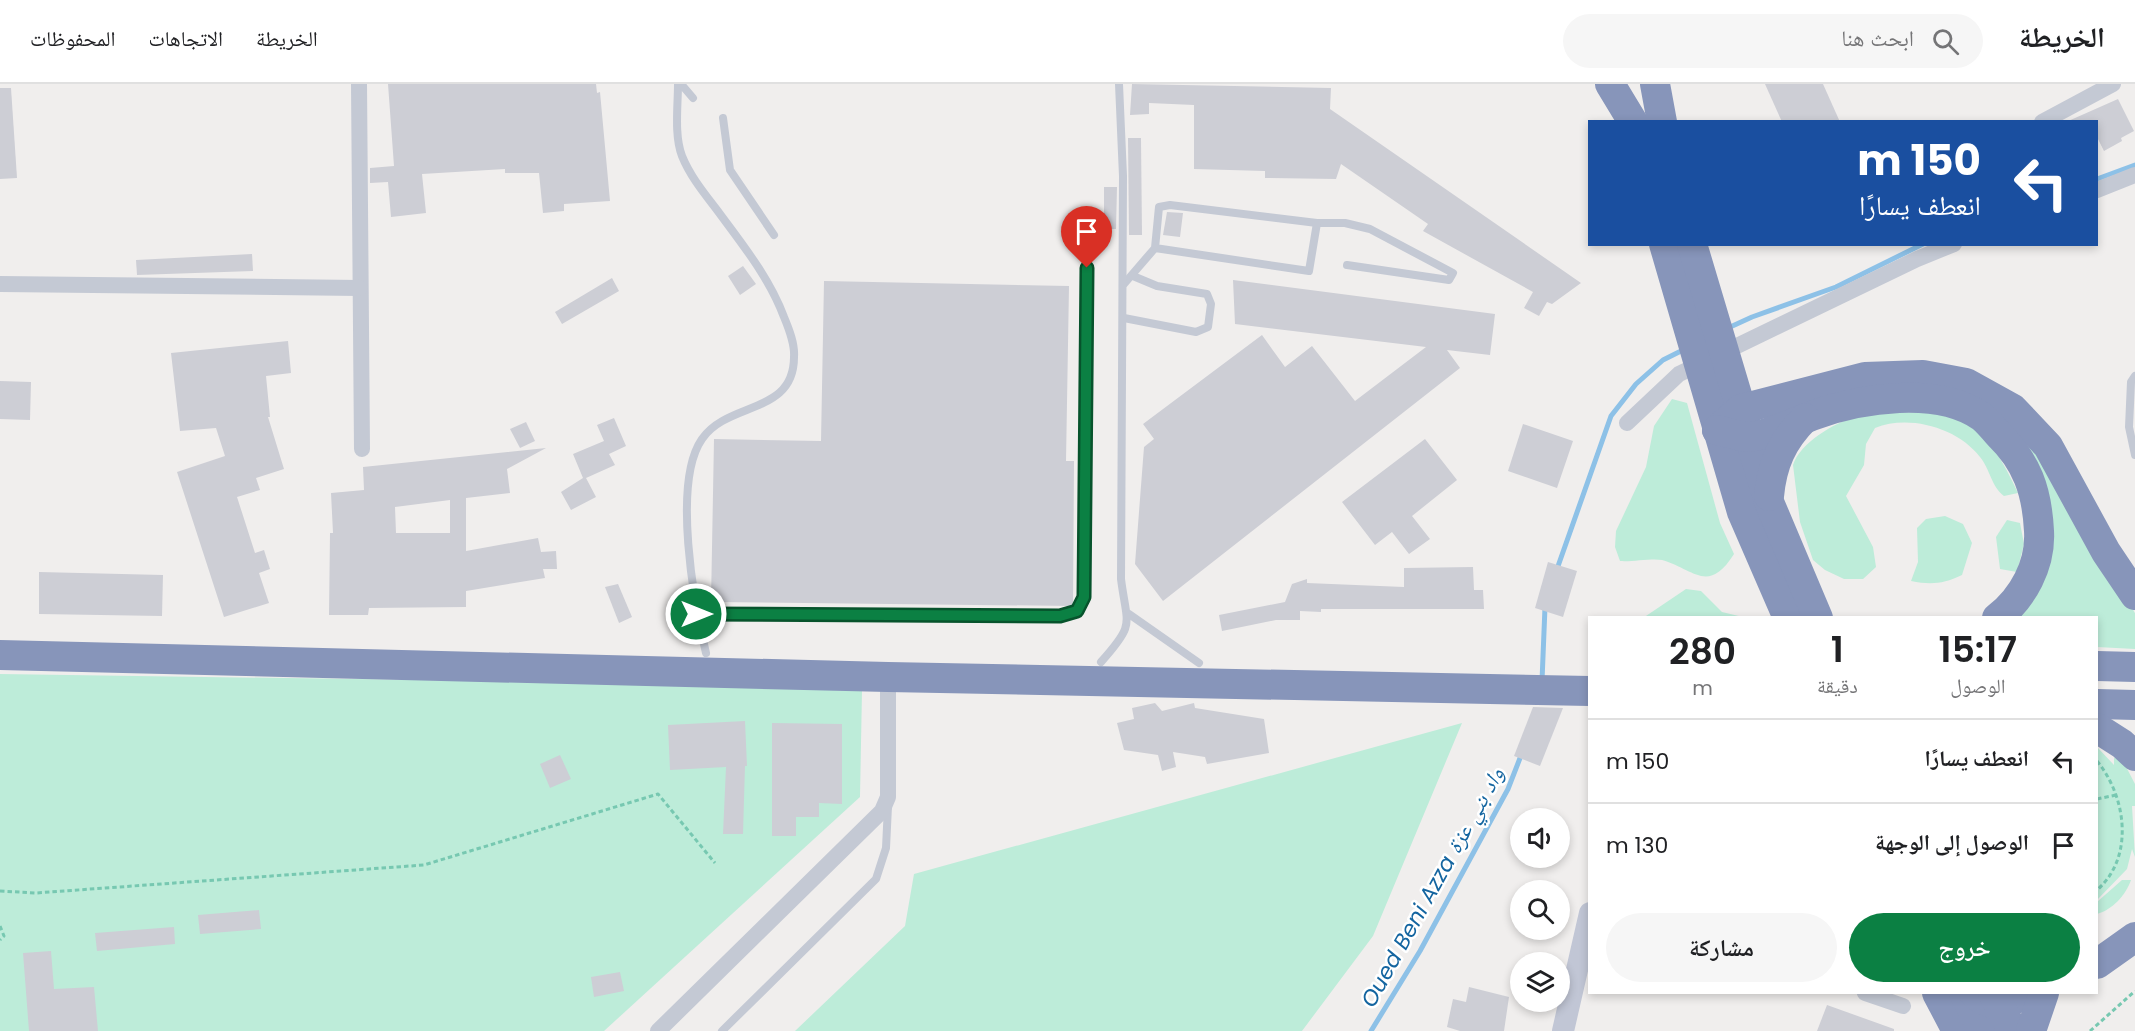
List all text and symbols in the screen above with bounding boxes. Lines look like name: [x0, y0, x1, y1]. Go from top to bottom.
search box: [1563, 14, 1983, 68]
text: الخريطة: [2019, 18, 2105, 57]
text: ابحث هنا: [1841, 23, 1914, 54]
text: المحفوظات: [30, 24, 115, 53]
text: الاتجاهات: [148, 24, 223, 53]
text: الخريطة: [256, 24, 318, 53]
icon: search: [1929, 25, 1962, 58]
text: 150 m: [1857, 131, 1981, 190]
icon: left: [2002, 144, 2080, 222]
text: انعطف يسارًا: [1859, 187, 1981, 224]
pin: [1061, 206, 1112, 268]
icon: arrive: [1070, 215, 1103, 248]
position arrow: [664, 582, 728, 646]
text: 1: [1831, 624, 1844, 675]
text: 15:17: [1939, 624, 2017, 675]
text: 280: [1669, 626, 1736, 677]
text: دقيقة: [1817, 672, 1858, 700]
text: الوصول: [1950, 672, 2006, 700]
text: m: [1692, 674, 1713, 702]
text: انعطف يسارًا: [1925, 743, 2029, 774]
icon: left: [2047, 745, 2080, 778]
text: 150 m: [1606, 746, 1669, 777]
water label: Oued Beni Azza واد بني عزة: [1353, 762, 1513, 1014]
map controls: [1510, 808, 1570, 1012]
button: sound: [1510, 808, 1570, 868]
text: الوصول إلى الوجهة: [1875, 827, 2029, 858]
icon: arrive: [2047, 829, 2080, 862]
text: 130 m: [1606, 830, 1668, 861]
button: search: [1510, 880, 1570, 940]
button: مشاركة: [1606, 913, 1837, 982]
button: خروج: [1849, 913, 2080, 982]
button: layers: [1510, 952, 1570, 1012]

